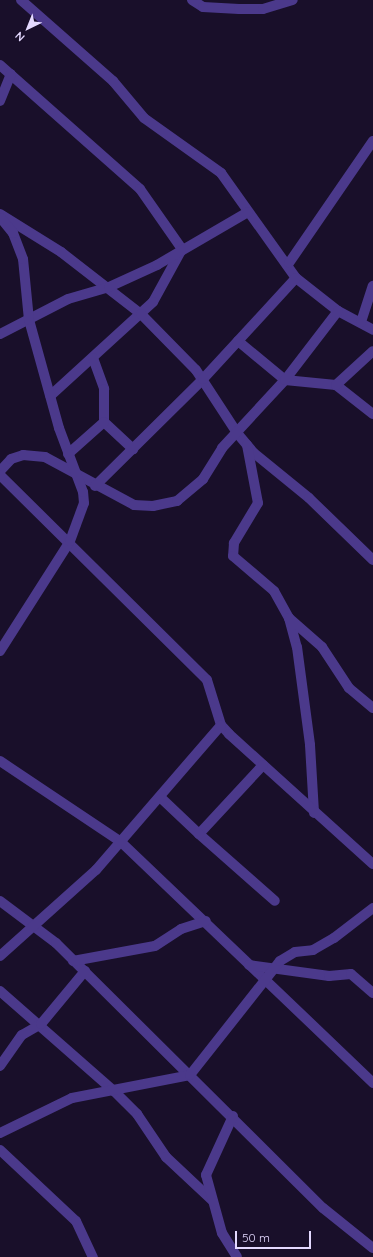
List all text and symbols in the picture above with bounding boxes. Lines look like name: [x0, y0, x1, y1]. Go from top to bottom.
north arrow: [8, 8, 48, 48]
text: N: [12, 29, 28, 45]
scale bar: [237, 1223, 313, 1249]
text: 50 m: [242, 1230, 270, 1245]

